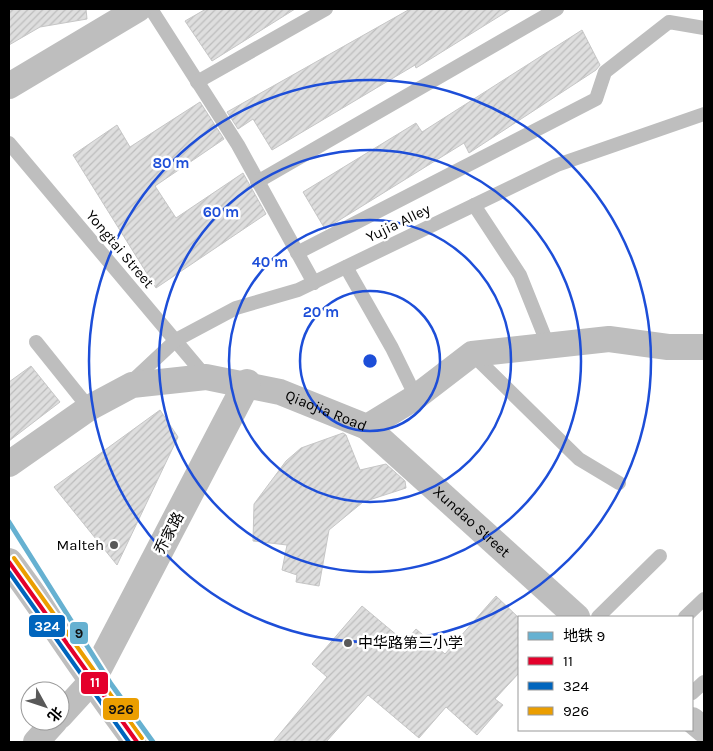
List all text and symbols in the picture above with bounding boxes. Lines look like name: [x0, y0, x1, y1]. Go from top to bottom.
text: 80 m: [152, 154, 190, 172]
street label: Yujia Alley: [363, 200, 433, 246]
text: 60 m: [203, 203, 239, 221]
street label: Yongtai Street: [82, 206, 158, 292]
text: 40 m: [252, 253, 288, 271]
text: 20 m: [303, 303, 339, 321]
centre of rings: [361, 352, 379, 370]
street label: Qiaojia Road: [283, 386, 369, 435]
street label: Xundao Street: [429, 482, 514, 561]
street label: 乔家路: [150, 509, 188, 557]
place label: Malteh: [56, 536, 104, 554]
marker: Malteh: [108, 539, 120, 551]
line badge: 324: [28, 614, 66, 638]
legend: [518, 616, 693, 731]
text: 324: [34, 618, 60, 635]
line badge: 9: [69, 621, 89, 645]
text: 9: [75, 625, 83, 642]
text: 地铁 9: [563, 627, 605, 645]
place label: 中华路第三小学: [358, 634, 463, 652]
marker: 中华路第三小学: [342, 637, 354, 649]
text: 11: [563, 652, 573, 670]
line badge: 11: [80, 671, 109, 695]
text: 11: [90, 674, 100, 691]
text: 324: [563, 677, 590, 695]
north arrow: [20, 681, 70, 731]
line badge: 926: [102, 697, 140, 721]
text: 926: [108, 701, 134, 718]
text: 926: [563, 702, 589, 720]
text: 北: [44, 703, 66, 725]

